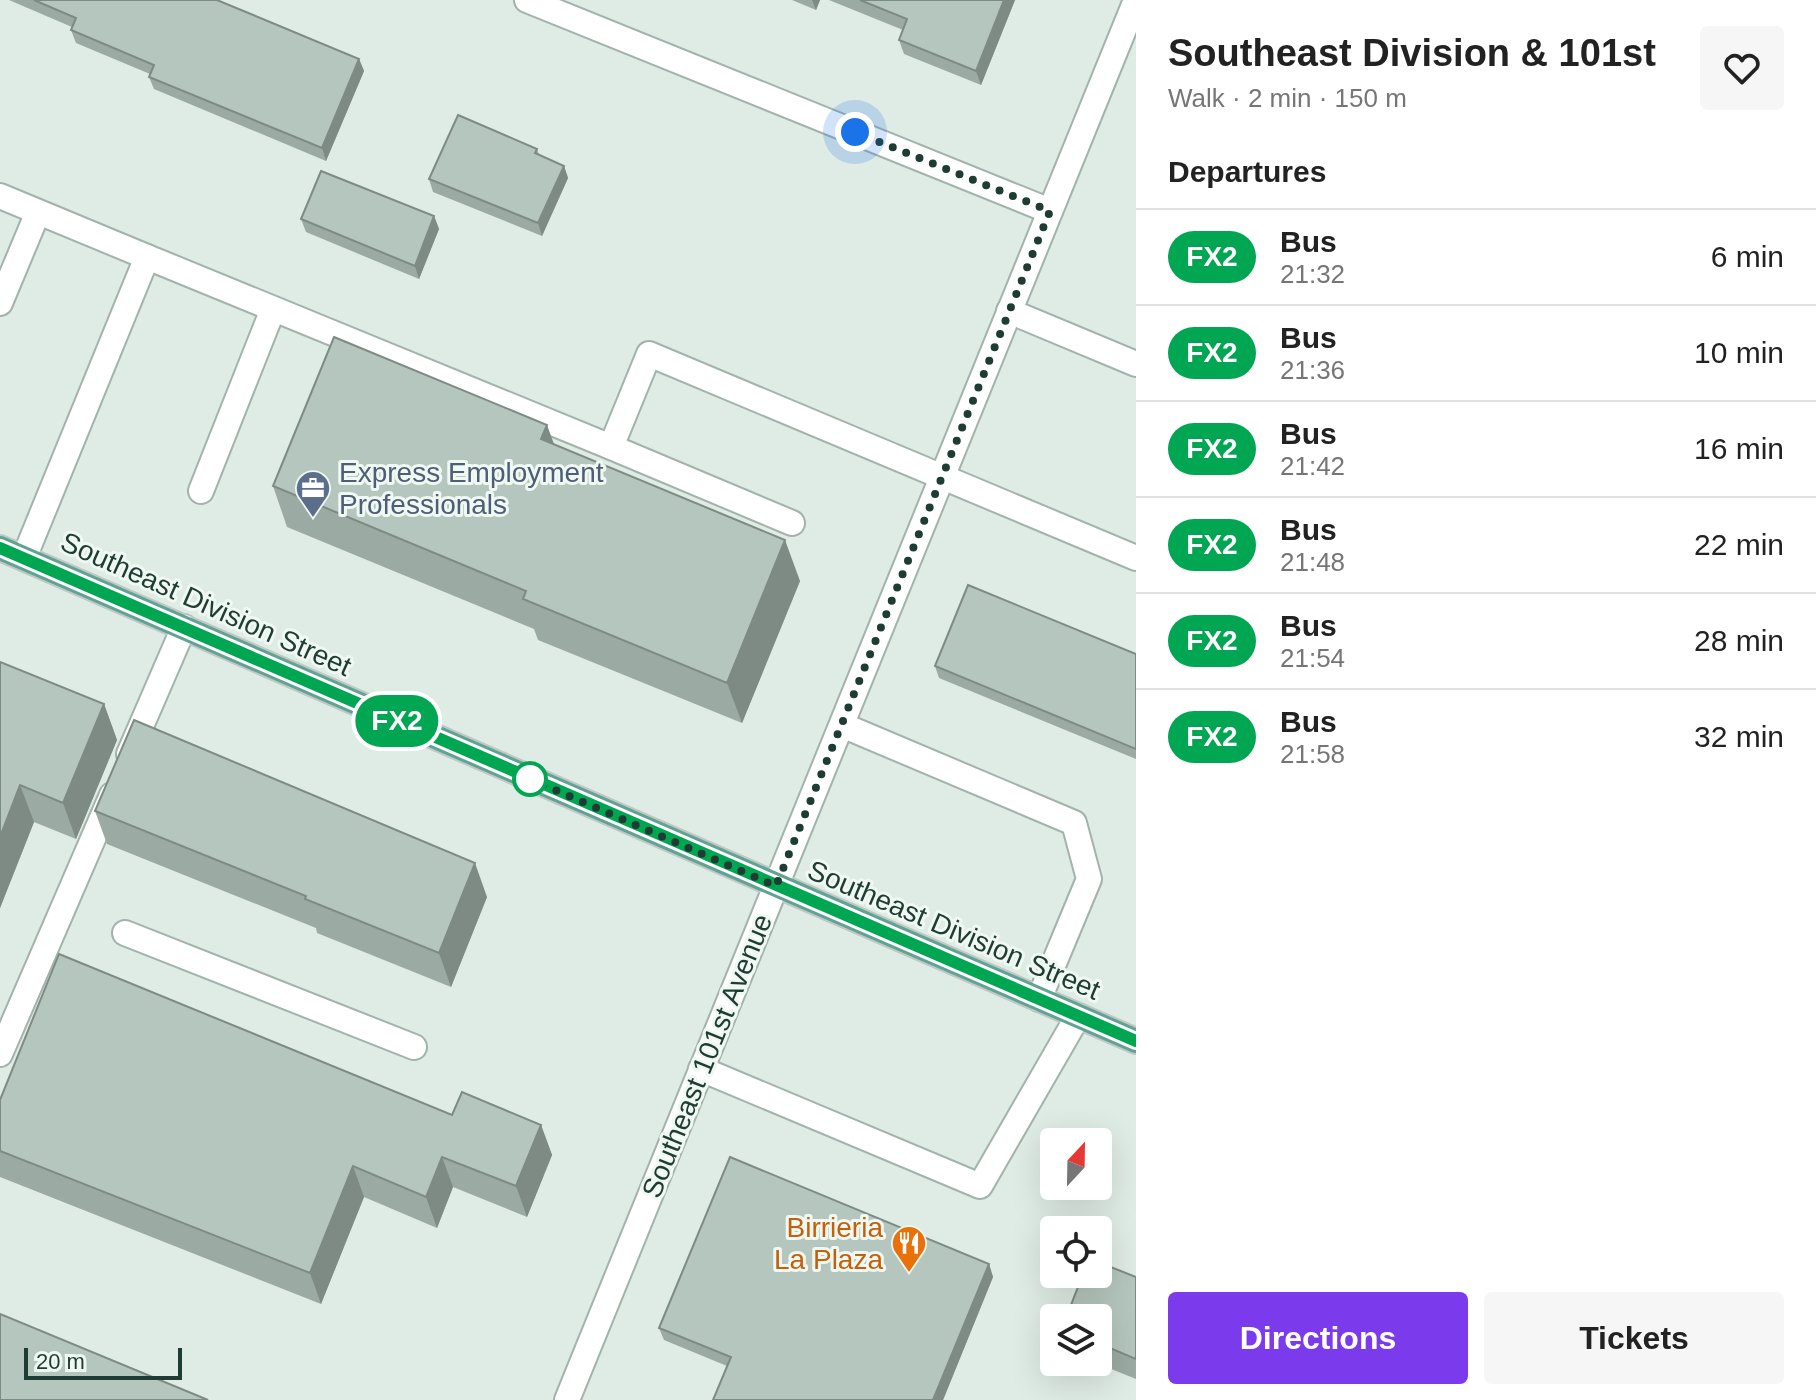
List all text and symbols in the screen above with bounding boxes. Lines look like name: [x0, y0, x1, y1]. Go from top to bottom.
button: heart: [1700, 26, 1784, 110]
text: Southeast Division & 101st: [1168, 32, 1656, 74]
text: Walk · 2 min · 150 m: [1168, 83, 1407, 113]
your location: [835, 112, 875, 152]
text: Departures: [1168, 155, 1326, 188]
text: Bus: [1280, 225, 1337, 258]
text: 6 min: [1711, 240, 1784, 273]
text: FX2: [1186, 241, 1238, 272]
text: 21:32: [1280, 259, 1345, 289]
text: Bus: [1280, 321, 1337, 354]
text: 10 min: [1694, 336, 1784, 369]
text: FX2: [1186, 337, 1238, 368]
text: 21:36: [1280, 355, 1345, 385]
text: Bus: [1280, 417, 1337, 450]
text: 16 min: [1694, 432, 1784, 465]
text: FX2: [1186, 433, 1238, 464]
text: 21:42: [1280, 451, 1345, 481]
place label: Express Employment Professionals: [339, 457, 604, 520]
office icon: Express Employment Professionals: [294, 469, 332, 519]
text: Bus: [1280, 513, 1337, 546]
street label: Southeast Division Street: [56, 526, 356, 682]
text: 22 min: [1694, 528, 1784, 561]
text: FX2: [1186, 529, 1238, 560]
text: 21:48: [1280, 547, 1345, 577]
text: Bus: [1280, 609, 1337, 642]
text: 28 min: [1694, 624, 1784, 657]
text: FX2: [1186, 625, 1238, 656]
text: 21:54: [1280, 643, 1345, 673]
line badge: FX2: [351, 695, 443, 747]
text: FX2: [371, 705, 423, 736]
text: Bus: [1280, 705, 1337, 738]
text: 32 min: [1694, 720, 1784, 753]
text: FX2: [1186, 721, 1238, 752]
text: 21:58: [1280, 739, 1345, 769]
unlabelled marker: [513, 762, 547, 796]
street label: Southeast Division Street: [803, 854, 1105, 1006]
street label: Southeast 101st Avenue: [636, 910, 778, 1202]
north arrow: [1040, 1128, 1112, 1200]
map controls: [1040, 1128, 1112, 1376]
place label: Birrieria La Plaza: [774, 1212, 883, 1275]
button: locate: [1040, 1216, 1112, 1288]
restaurant icon: Birrieria La Plaza: [890, 1224, 928, 1274]
button: Directions: [1168, 1292, 1468, 1384]
button: Tickets: [1484, 1292, 1784, 1384]
button: layers: [1040, 1304, 1112, 1376]
scale bar: [24, 1344, 182, 1380]
text: 20 m: [36, 1349, 85, 1374]

